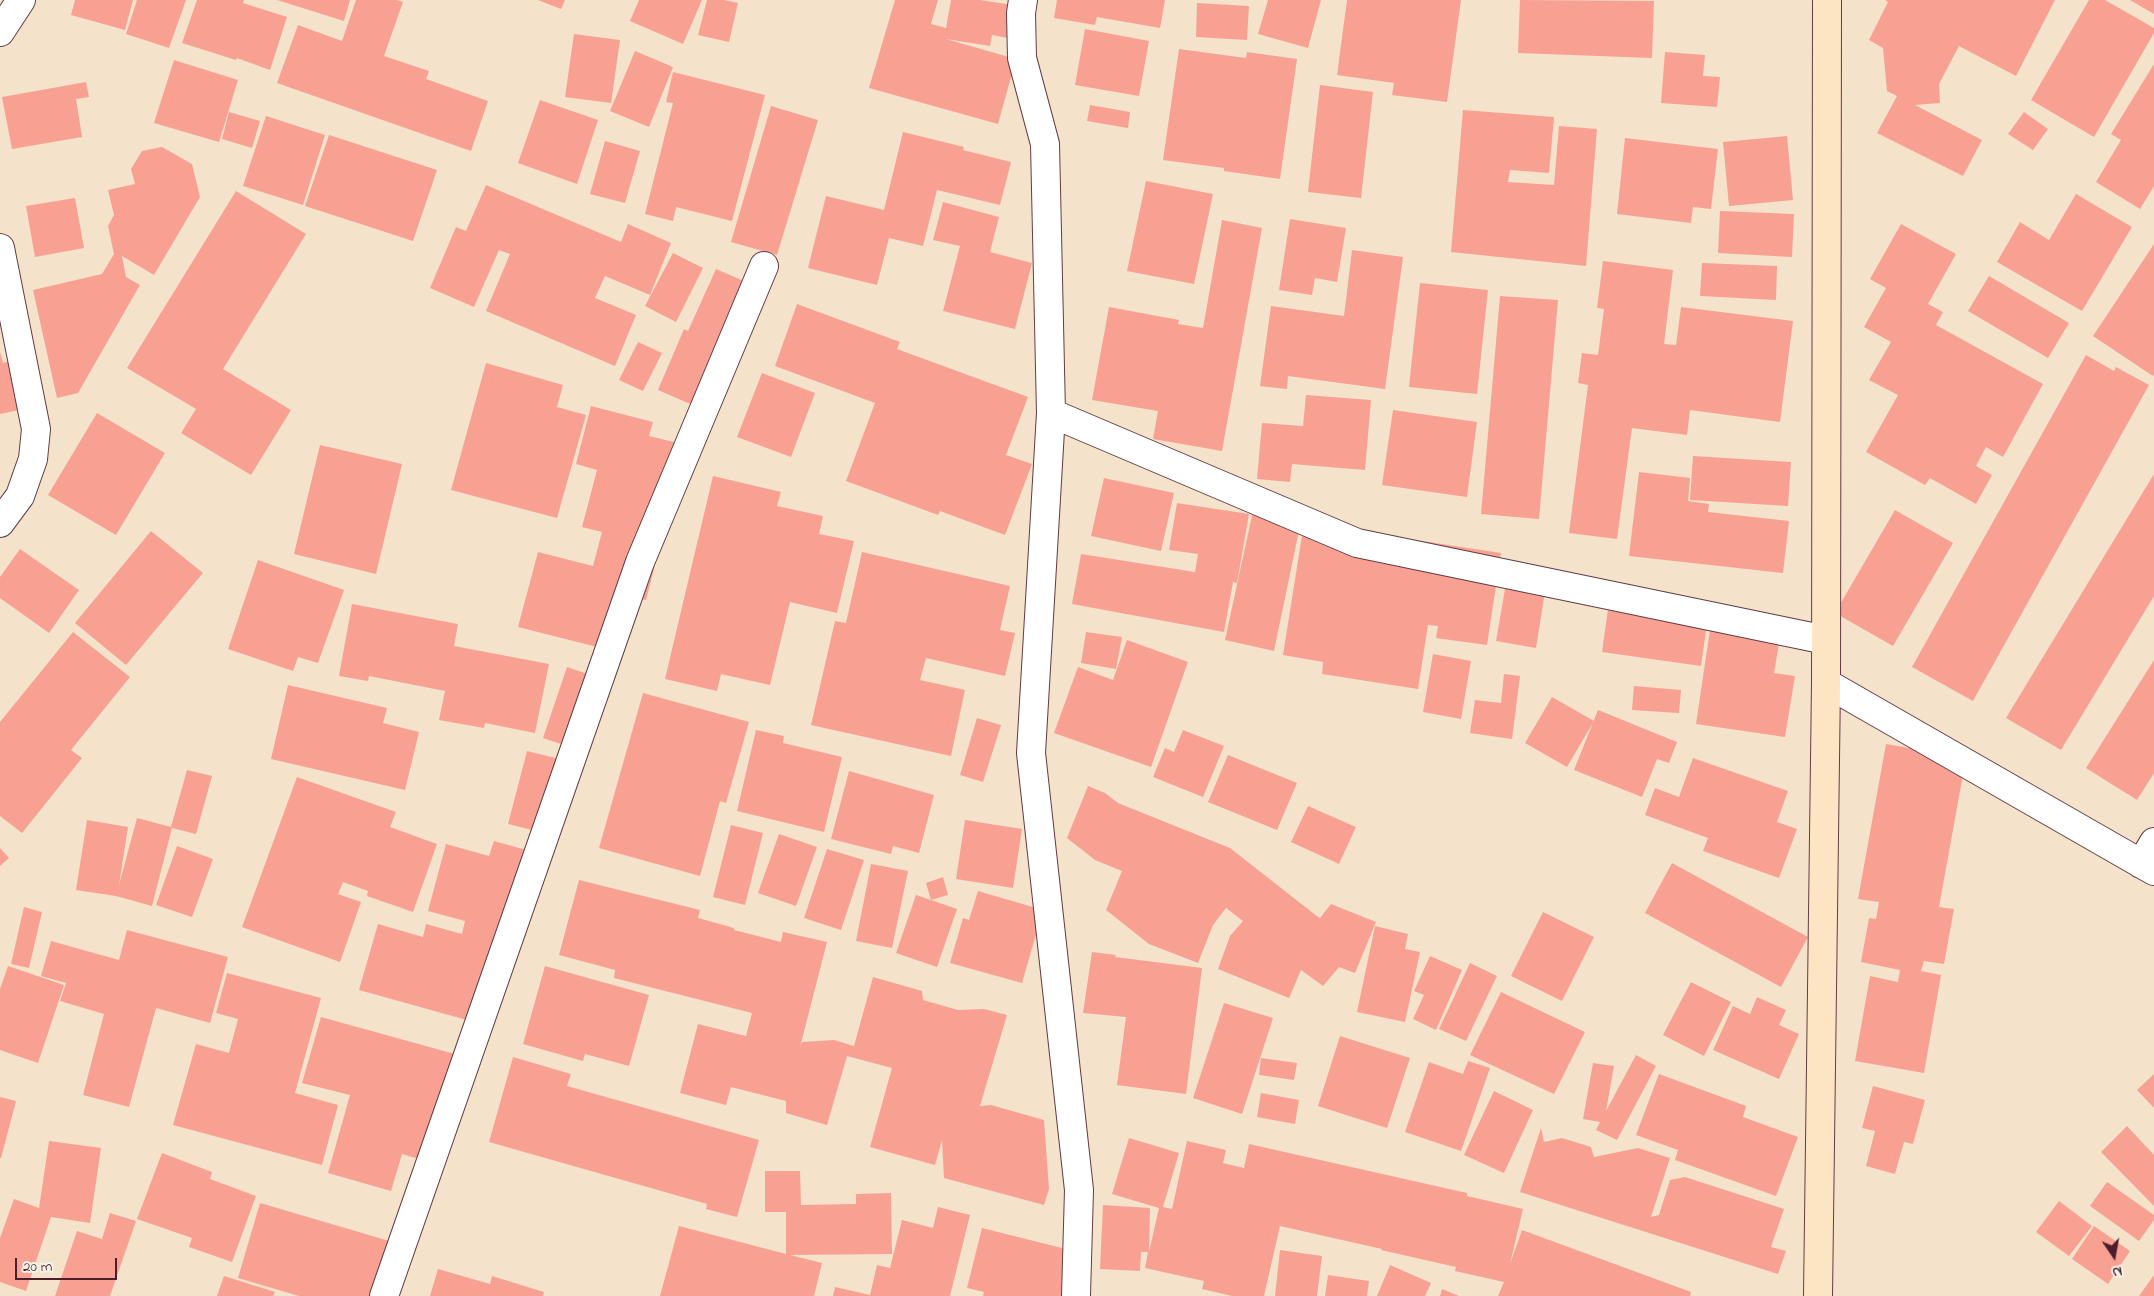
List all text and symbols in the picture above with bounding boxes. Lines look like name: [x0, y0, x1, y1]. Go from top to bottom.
north arrow: [2089, 1231, 2139, 1281]
scale bar: [18, 1248, 120, 1280]
text: 20 m: [23, 1256, 52, 1278]
text: N: [2110, 1260, 2124, 1282]

